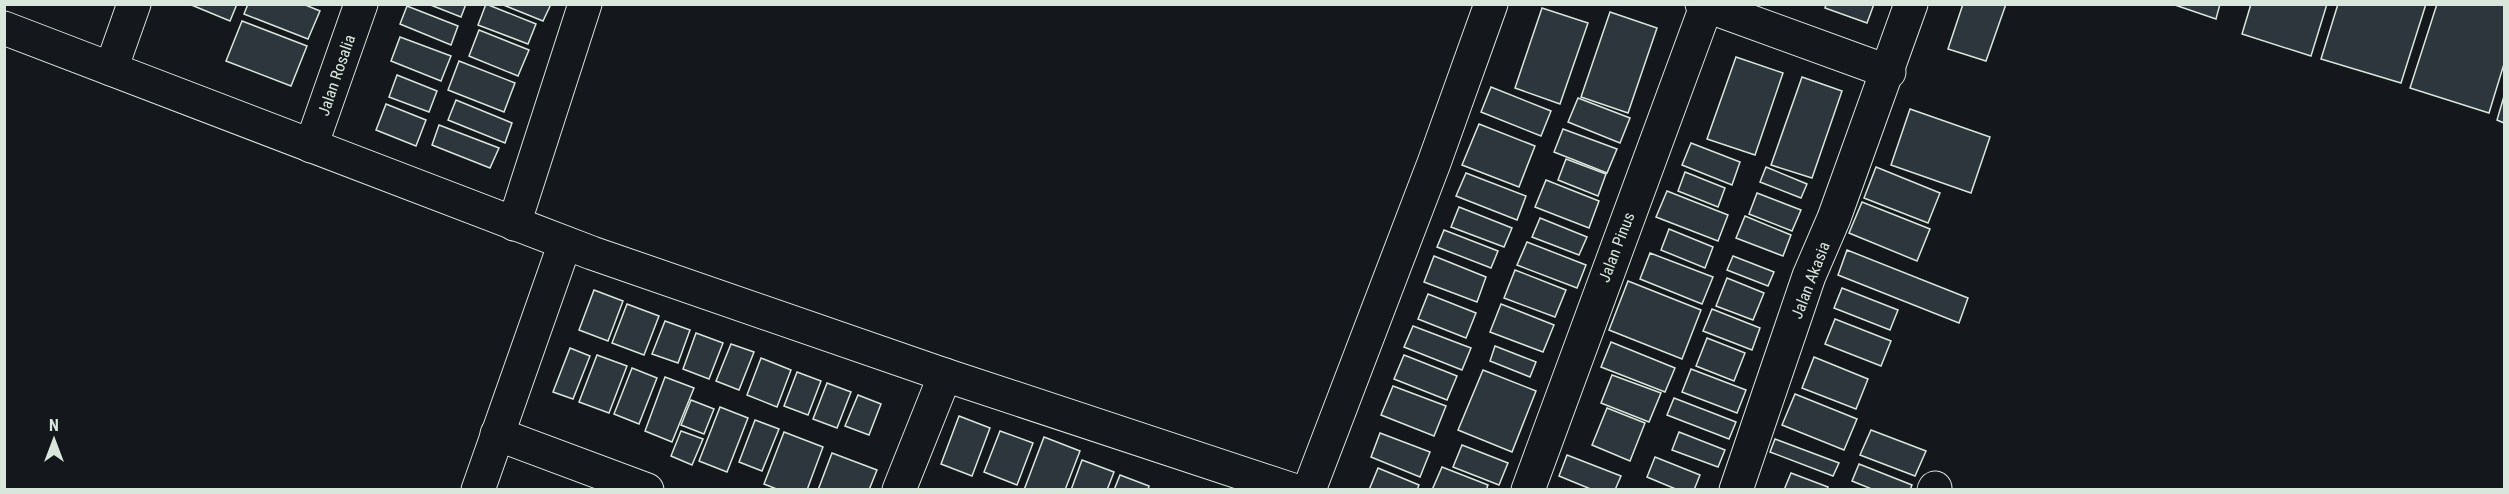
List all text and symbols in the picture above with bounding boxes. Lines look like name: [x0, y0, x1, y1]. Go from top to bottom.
street label: Jalan Rosalia: [314, 32, 359, 118]
street label: Jalan Pinus: [1594, 209, 1639, 285]
street label: Jalan Akasia: [1787, 239, 1834, 321]
north arrow: [24, 410, 84, 470]
text: N: [49, 416, 59, 435]

